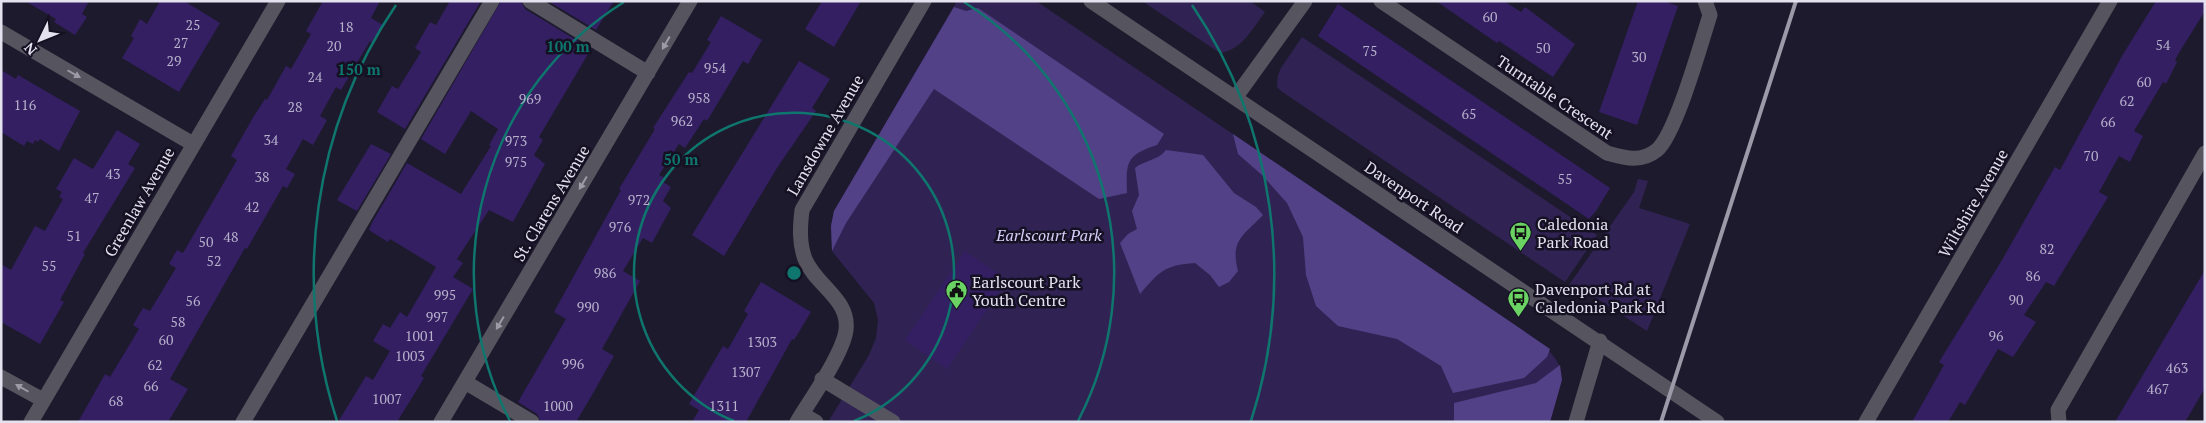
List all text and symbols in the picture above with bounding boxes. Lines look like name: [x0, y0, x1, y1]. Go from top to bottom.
house number: 60: [1483, 7, 1497, 26]
north arrow: [15, 15, 65, 65]
house number: 25: [186, 15, 200, 34]
house number: 18: [339, 17, 353, 36]
house number: 27: [174, 33, 188, 52]
house number: 54: [2156, 35, 2171, 54]
house number: 20: [327, 36, 341, 55]
text: 100 m: [546, 36, 590, 56]
one-way arrow: [661, 37, 670, 50]
house number: 50: [1536, 38, 1550, 57]
text: N: [19, 39, 41, 60]
house number: 75: [1363, 41, 1377, 60]
house number: 30: [1632, 47, 1646, 66]
street label: Turntable Crescent: [1493, 50, 1618, 144]
house number: 29: [167, 51, 181, 70]
house number: 954: [704, 58, 727, 77]
text: 150 m: [337, 59, 381, 79]
house number: 24: [308, 67, 323, 86]
one-way arrow: [67, 70, 80, 79]
street label: Lansdowne Avenue: [781, 71, 869, 199]
house number: 60: [2137, 72, 2151, 91]
house number: 958: [688, 88, 710, 107]
house number: 969: [519, 89, 541, 108]
house number: 62: [2120, 91, 2134, 110]
house number: 116: [14, 95, 37, 114]
house number: 28: [288, 97, 302, 116]
house number: 65: [1462, 104, 1476, 123]
house number: 962: [671, 111, 693, 130]
house number: 66: [2101, 112, 2116, 131]
house number: 34: [264, 130, 279, 149]
house number: 973: [505, 131, 527, 150]
street label: St. Clarens Avenue: [508, 141, 594, 265]
street label: Greenlaw Avenue: [99, 143, 179, 261]
street label: Wiltshire Avenue: [1933, 145, 2013, 261]
house number: 70: [2084, 146, 2098, 165]
text: 50 m: [664, 149, 699, 169]
house number: 975: [505, 152, 527, 171]
street label: Davenport Road: [1360, 156, 1468, 238]
house number: 43: [106, 164, 120, 183]
house number: 38: [255, 167, 269, 186]
house number: 55: [1558, 169, 1572, 188]
one-way arrow: [578, 177, 587, 190]
house number: 47: [85, 188, 99, 207]
house number: 972: [628, 190, 650, 209]
house number: 42: [245, 197, 259, 216]
place label: Caledonia Park Road: [1537, 213, 1609, 253]
house number: 976: [609, 217, 632, 236]
bus stop icon: Caledonia Park Road: [1509, 221, 1533, 252]
park label: Earlscourt Park: [995, 224, 1102, 246]
house number: 51: [67, 226, 81, 245]
house number: 48: [224, 227, 238, 246]
house number: 50: [199, 232, 213, 251]
house number: 82: [2040, 239, 2054, 258]
house number: 52: [207, 251, 221, 270]
house number: 55: [42, 256, 56, 275]
house number: 986: [594, 263, 617, 282]
centre of rings: [785, 264, 803, 282]
house number: 86: [2026, 266, 2041, 285]
place label: Earlscourt Park Youth Centre: [972, 271, 1081, 311]
place label: Davenport Rd at Caledonia Park Rd: [1535, 278, 1665, 318]
public building icon: Earlscourt Park Youth Centre: [944, 279, 968, 310]
house number: 995: [434, 285, 456, 304]
bus stop icon: Davenport Rd at Caledonia Park Rd: [1507, 286, 1531, 317]
house number: 90: [2009, 290, 2023, 309]
house number: 56: [186, 291, 201, 310]
house number: 990: [577, 297, 599, 316]
house number: 997: [426, 307, 448, 326]
house number: 58: [171, 312, 185, 331]
one-way arrow: [495, 316, 504, 330]
house number: 1001: [405, 326, 435, 345]
house number: 96: [1989, 326, 2004, 345]
house number: 60: [159, 330, 173, 349]
house number: 1303: [747, 332, 777, 351]
house number: 1003: [395, 346, 425, 365]
house number: 996: [562, 354, 585, 373]
house number: 62: [148, 355, 162, 374]
house number: 463: [2166, 358, 2188, 377]
house number: 1307: [731, 362, 761, 381]
house number: 66: [144, 376, 159, 395]
house number: 467: [2147, 379, 2169, 398]
one-way arrow: [15, 384, 29, 393]
house number: 1007: [372, 389, 402, 408]
house number: 68: [109, 391, 123, 410]
house number: 1000: [543, 396, 573, 415]
house number: 1311: [709, 396, 739, 415]

